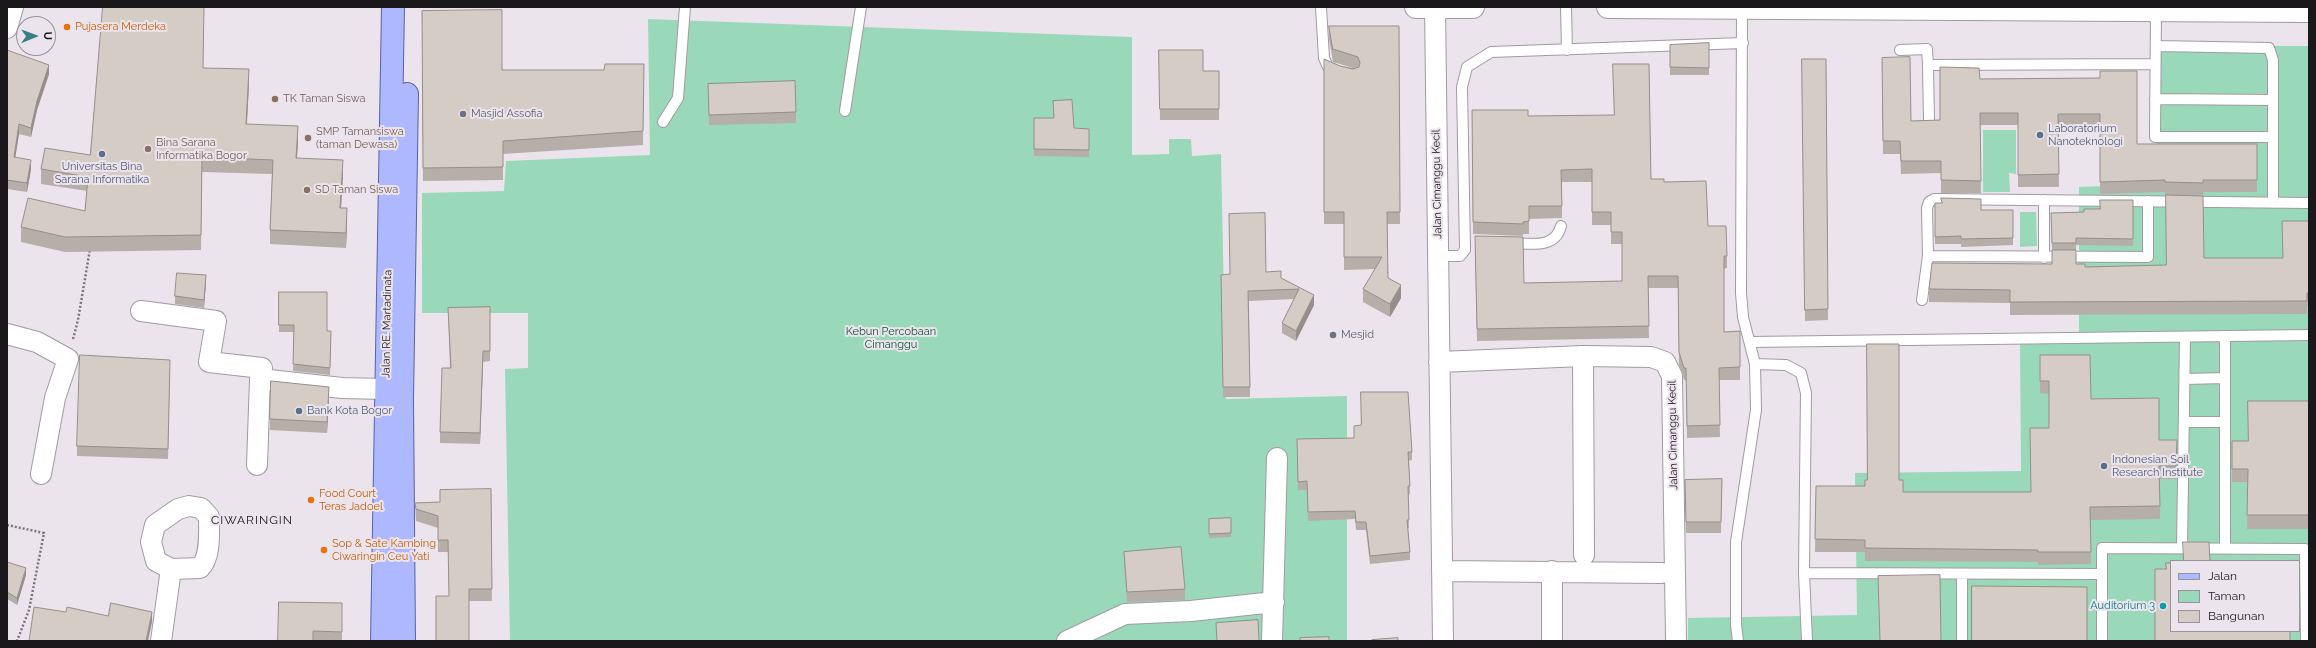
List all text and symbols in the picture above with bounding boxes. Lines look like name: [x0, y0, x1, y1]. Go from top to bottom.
north arrow: [16, 16, 56, 56]
place label: Pujasera Merdeka: [75, 20, 166, 34]
marker: Pujasera Merdeka: [62, 22, 72, 32]
text: U: [41, 32, 54, 40]
place label: TK Taman Siswa: [283, 92, 366, 106]
marker: TK Taman Siswa: [270, 94, 280, 104]
place label: Masjid Assofia: [471, 107, 542, 121]
marker: Masjid Assofia: [458, 109, 468, 119]
place label: Laboratorium Nanoteknologi: [2048, 122, 2123, 148]
place label: SMP Tamansiswa (taman Dewasa): [316, 125, 404, 151]
street label: Jalan Cimanggu Kecil: [1429, 129, 1445, 239]
marker: Laboratorium Nanoteknologi: [2035, 130, 2045, 140]
marker: SMP Tamansiswa (taman Dewasa): [303, 133, 313, 143]
place label: Bina Sarana Informatika Bogor: [156, 136, 247, 162]
marker: Bina Sarana Informatika Bogor: [143, 144, 153, 154]
marker: Universitas Bina Sarana Informatika: [97, 149, 107, 159]
place label: Universitas Bina Sarana Informatika: [55, 160, 149, 186]
place label: SD Taman Siswa: [315, 183, 398, 197]
marker: SD Taman Siswa: [302, 185, 312, 195]
street label: Jalan RE. Martadinata: [379, 270, 395, 378]
park label: Kebun Percobaan Cimanggu: [846, 325, 936, 351]
place label: Mesjid: [1341, 328, 1374, 342]
marker: Mesjid: [1328, 330, 1338, 340]
street label: Jalan Cimanggu Kecil: [1665, 380, 1681, 490]
place label: Bank Kota Bogor: [307, 404, 392, 418]
marker: Bank Kota Bogor: [294, 406, 304, 416]
place label: Indonesian Soil Research Institute: [2112, 453, 2203, 479]
marker: Indonesian Soil Research Institute: [2099, 461, 2109, 471]
place label: Food Court Teras Jadoel: [319, 487, 383, 513]
marker: Food Court Teras Jadoel: [306, 495, 316, 505]
district label: CIWARINGIN: [211, 513, 293, 527]
place label: Sop & Sate Kambing Ciwaringin Ceu Yati: [332, 537, 436, 563]
marker: Sop & Sate Kambing Ciwaringin Ceu Yati: [319, 545, 329, 555]
legend: [2170, 560, 2300, 632]
text: Jalan: [2208, 569, 2237, 583]
text: Taman: [2208, 589, 2245, 603]
place label: Auditorium 3: [2090, 599, 2155, 613]
marker: Auditorium 3: [2158, 601, 2168, 611]
text: Bangunan: [2208, 609, 2265, 623]

